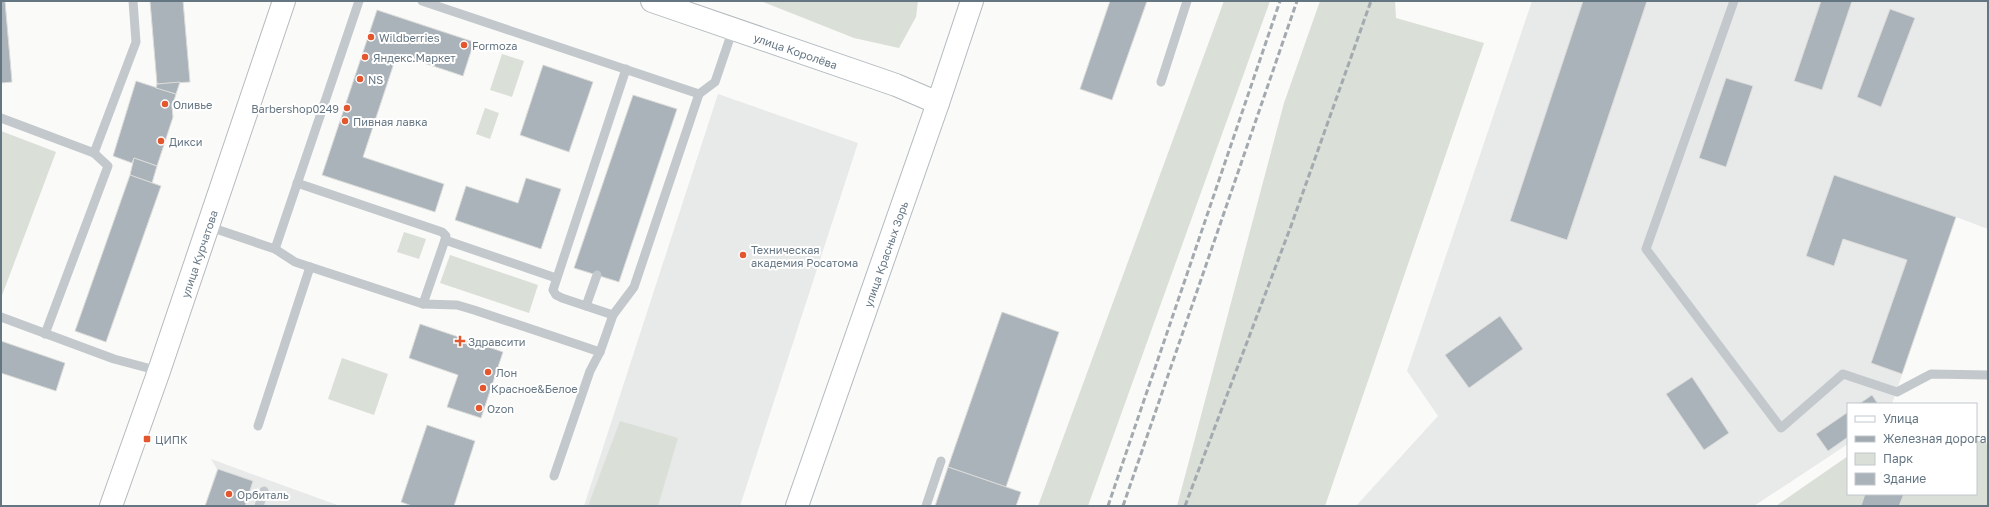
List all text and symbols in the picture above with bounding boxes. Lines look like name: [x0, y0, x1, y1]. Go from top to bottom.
street label: улица Королёва: [752, 30, 839, 71]
place label: Wildberries: [379, 31, 440, 44]
marker: Wildberries: [366, 32, 376, 42]
place label: Formoza: [472, 39, 518, 52]
marker: Formoza: [459, 40, 469, 50]
place label: Яндекс.Маркет: [373, 51, 456, 64]
marker: Яндекс.Маркет: [360, 52, 370, 62]
place label: NS: [368, 73, 383, 86]
marker: NS: [355, 74, 365, 84]
place label: Оливье: [173, 98, 212, 111]
marker: Оливье: [160, 99, 170, 109]
place label: Barbershop0249: [251, 102, 339, 115]
marker: Barbershop0249: [342, 103, 352, 113]
place label: Пивная лавка: [353, 115, 427, 128]
marker: Пивная лавка: [340, 116, 350, 126]
place label: Дикси: [169, 135, 203, 148]
marker: Дикси: [156, 136, 166, 146]
street label: улица Красных Зорь: [861, 199, 910, 309]
street label: улица Курчатова: [178, 208, 219, 299]
place label: Техническая академия Росатома: [751, 243, 858, 269]
marker: Техническая академия Росатома: [738, 250, 748, 260]
place label: Здравсити: [468, 335, 526, 348]
marker: Здравсити: [455, 336, 465, 346]
place label: Лон: [496, 366, 517, 379]
marker: Лон: [483, 367, 493, 377]
place label: Красное&Белое: [491, 382, 578, 395]
marker: Красное&Белое: [478, 383, 488, 393]
place label: Ozon: [487, 402, 514, 415]
marker: Ozon: [474, 403, 484, 413]
legend: [1847, 403, 1977, 495]
text: Улица: [1883, 411, 1919, 426]
text: Железная дорога: [1883, 431, 1986, 446]
place label: ЦИПК: [155, 433, 188, 446]
marker: ЦИПК: [142, 434, 152, 444]
text: Парк: [1883, 451, 1913, 466]
text: Здание: [1883, 471, 1926, 486]
place label: Орбиталь: [237, 488, 289, 501]
marker: Орбиталь: [224, 489, 234, 499]

